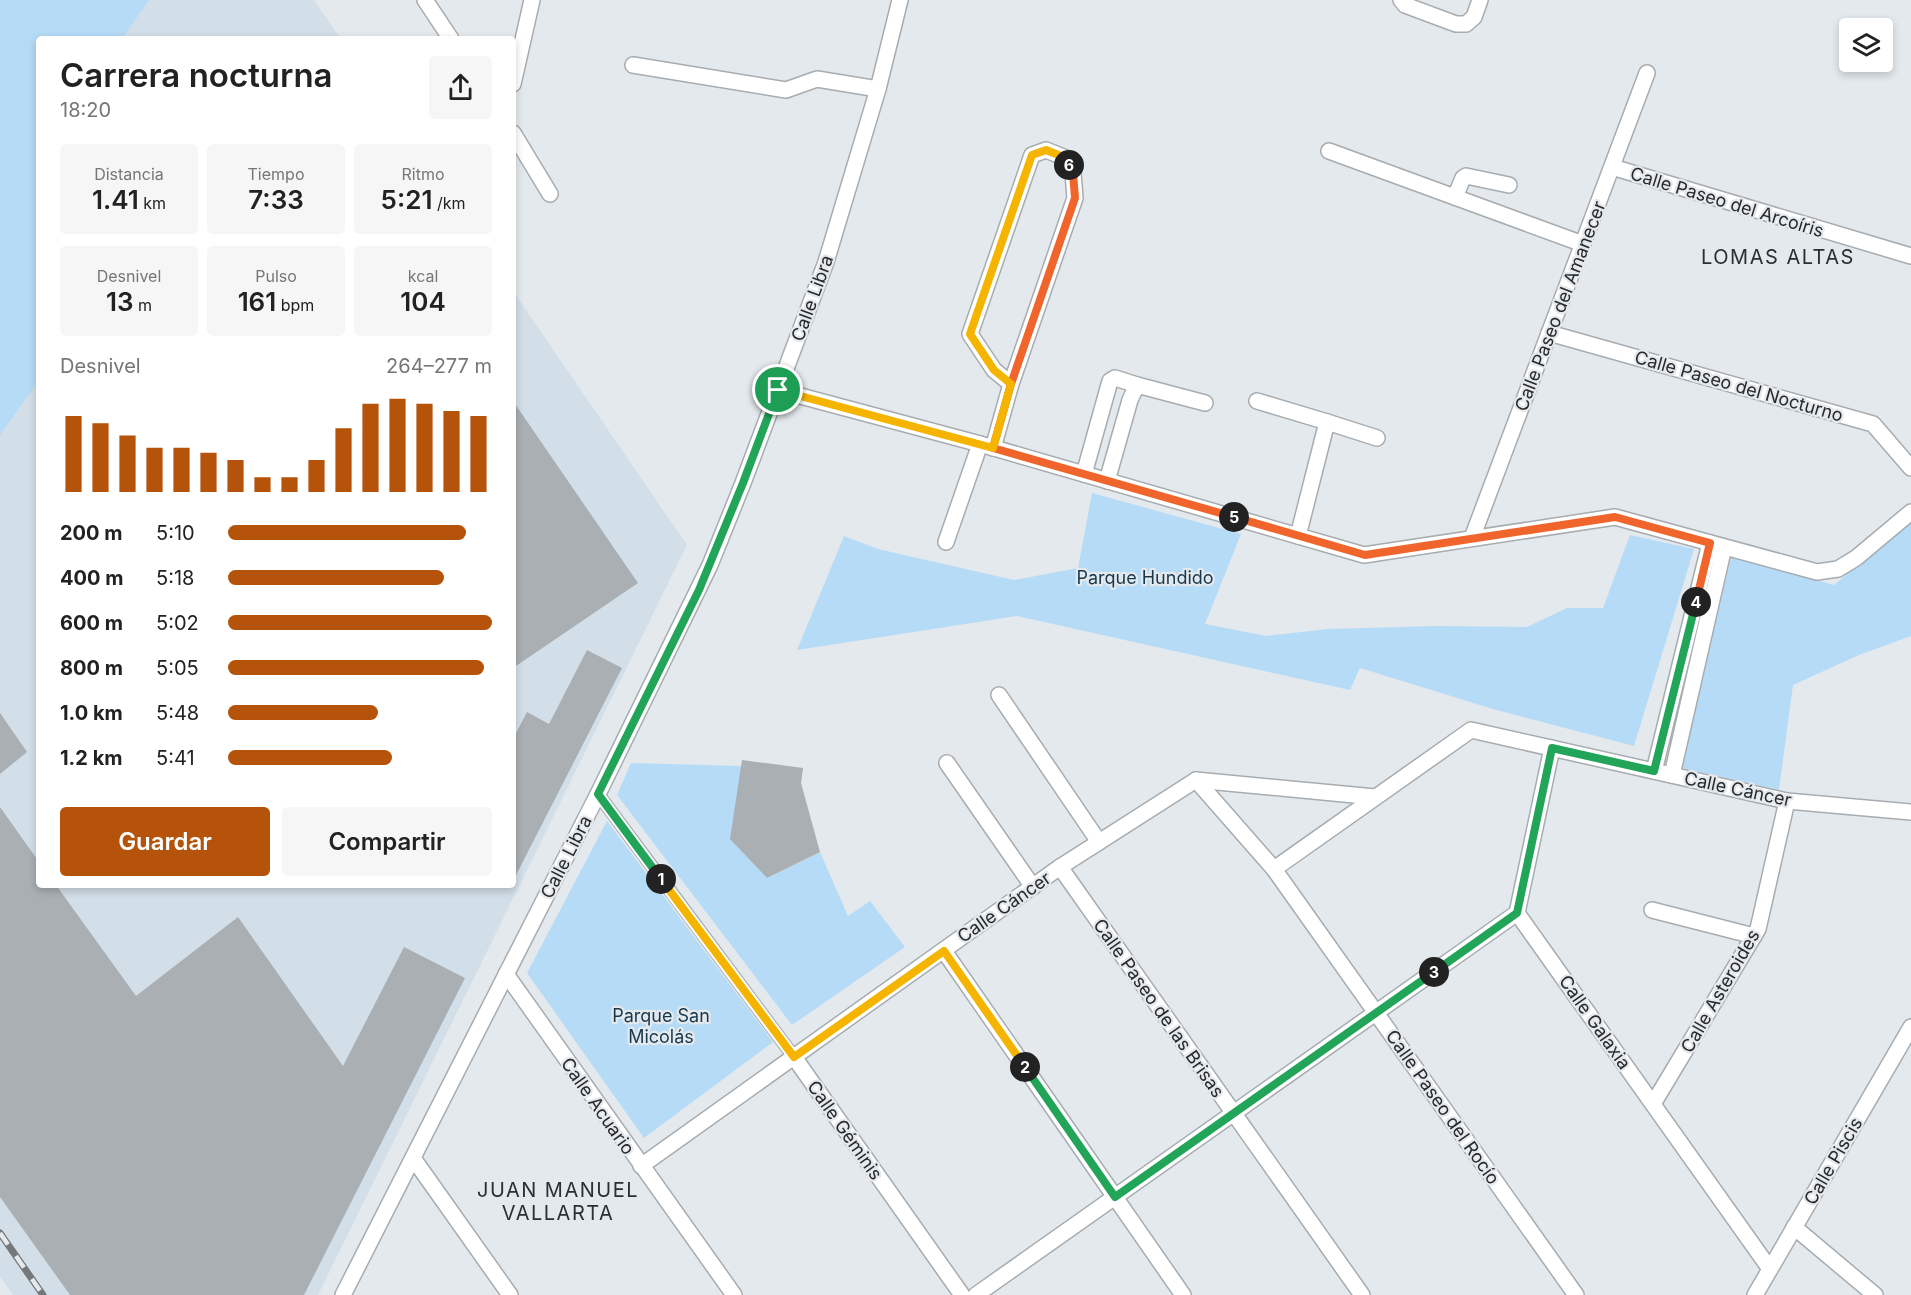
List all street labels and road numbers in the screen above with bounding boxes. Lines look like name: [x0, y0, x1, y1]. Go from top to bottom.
street label: Calle Paseo del Arcoíris: [1628, 163, 1826, 241]
street label: Calle Paseo del Amanecer: [1510, 198, 1610, 414]
street label: Calle Libra: [787, 252, 837, 344]
street label: Calle Paseo del Nocturno: [1632, 346, 1846, 426]
street label: Calle Cáncer: [1683, 767, 1794, 811]
street label: Calle Libra: [536, 812, 596, 902]
street label: Calle Cáncer: [953, 867, 1055, 947]
street label: Calle Paseo de las Brisas: [1089, 915, 1229, 1101]
street label: Calle Asteroides: [1676, 926, 1764, 1056]
street label: Calle Galaxia: [1555, 971, 1635, 1073]
street label: Calle Paseo del Rocío: [1382, 1026, 1504, 1188]
street label: Calle Acuario: [557, 1054, 639, 1158]
street label: Calle Géminis: [803, 1076, 887, 1184]
street label: Calle Piscis: [1800, 1114, 1866, 1208]

